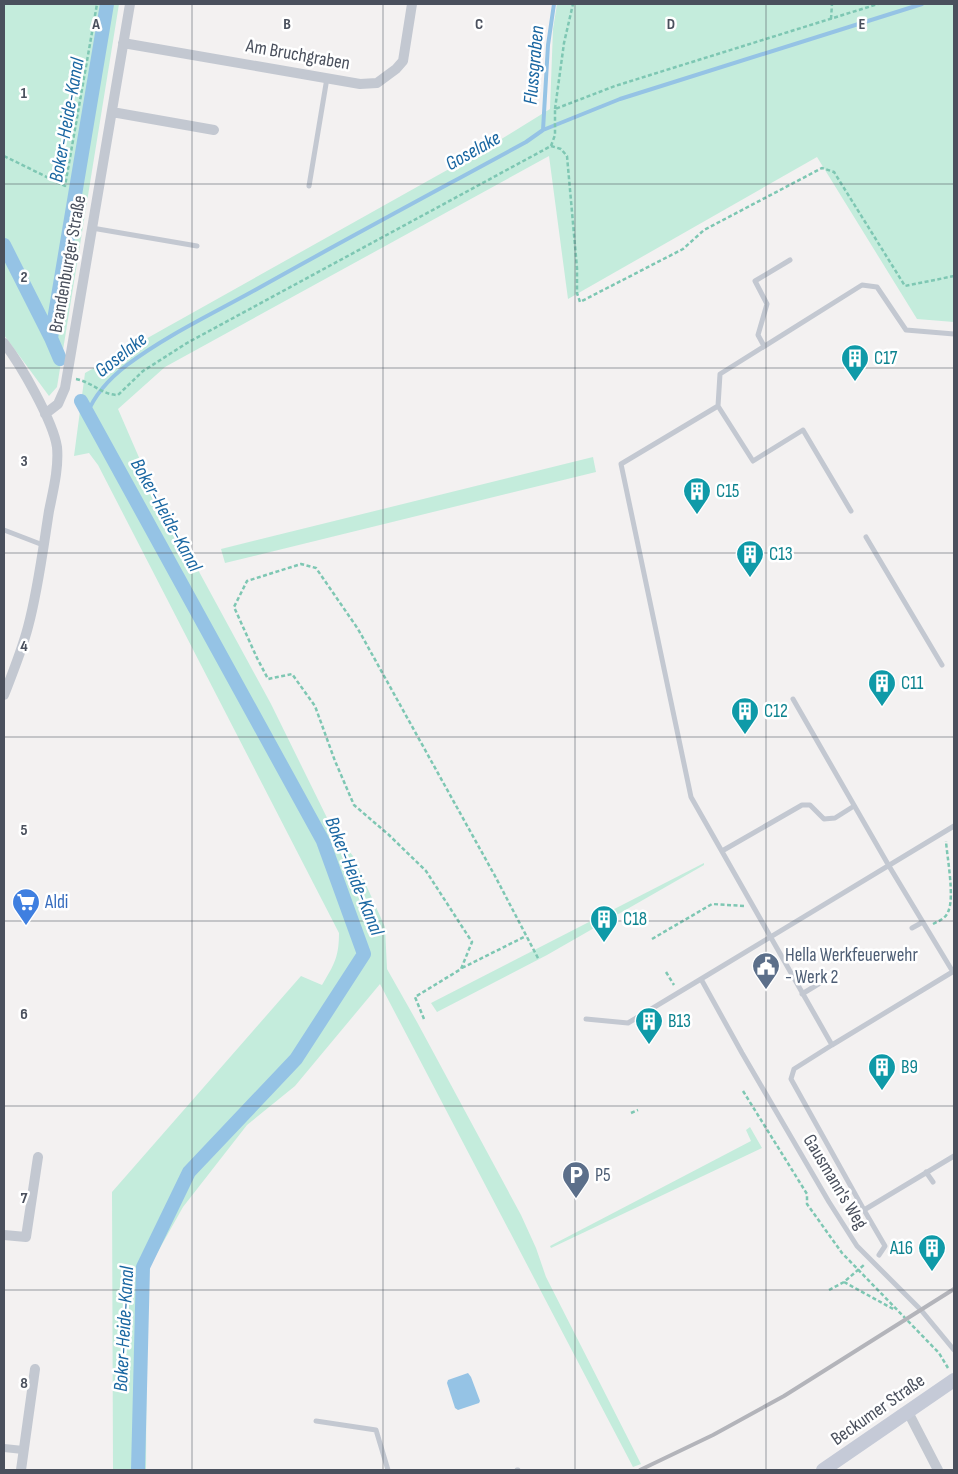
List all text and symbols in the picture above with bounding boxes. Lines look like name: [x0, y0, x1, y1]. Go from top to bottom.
text: A: [91, 15, 100, 34]
text: B: [283, 15, 291, 34]
text: C: [475, 15, 483, 34]
text: D: [667, 15, 675, 34]
text: E: [859, 15, 866, 34]
water label: Flussgraben: [519, 25, 549, 105]
street label: Am Bruchgraben: [243, 34, 352, 75]
water label: Boker-Heide-Kanal: [44, 55, 90, 184]
text: 1: [21, 84, 28, 103]
water label: Goselake: [441, 126, 505, 176]
street label: Brandenburger Straße: [45, 193, 91, 335]
text: 2: [20, 268, 28, 287]
water label: Goselake: [90, 327, 152, 383]
building icon: C17: [840, 343, 870, 382]
place label: C17: [874, 347, 898, 370]
text: 3: [20, 452, 28, 471]
water label: Boker-Heide-Kanal: [125, 454, 208, 577]
building icon: C15: [682, 476, 712, 515]
place label: C15: [716, 480, 739, 503]
building icon: C13: [735, 539, 765, 578]
place label: C13: [769, 543, 793, 566]
text: 4: [20, 637, 28, 656]
building icon: C11: [867, 668, 897, 707]
place label: C11: [901, 672, 924, 695]
building icon: C12: [730, 696, 760, 735]
place label: C12: [764, 700, 788, 723]
water label: Boker-Heide-Kanal: [319, 813, 389, 940]
text: 5: [20, 821, 28, 840]
supermarket icon: Aldi: [11, 887, 41, 926]
place label: Aldi: [44, 891, 68, 914]
building icon: C18: [589, 904, 619, 943]
place label: C18: [623, 908, 647, 931]
place label: Hella Werkfeuerwehr - Werk 2: [785, 944, 918, 989]
public building icon: Hella Werkfeuerwehr - Werk 2: [751, 951, 781, 990]
text: 6: [20, 1005, 28, 1024]
building icon: B13: [634, 1006, 664, 1045]
place label: B13: [668, 1010, 691, 1033]
building icon: B9: [867, 1052, 897, 1091]
place label: B9: [901, 1056, 918, 1079]
street label: Gausmann's Weg: [798, 1130, 873, 1234]
parking icon: P5: [561, 1160, 591, 1199]
place label: P5: [595, 1164, 611, 1187]
text: 7: [21, 1189, 28, 1208]
building icon: A16: [917, 1233, 947, 1272]
place label: A16: [889, 1237, 913, 1260]
water label: Boker-Heide-Kanal: [109, 1264, 139, 1392]
street label: Beckumer Straße: [827, 1369, 929, 1451]
text: 8: [20, 1374, 28, 1393]

